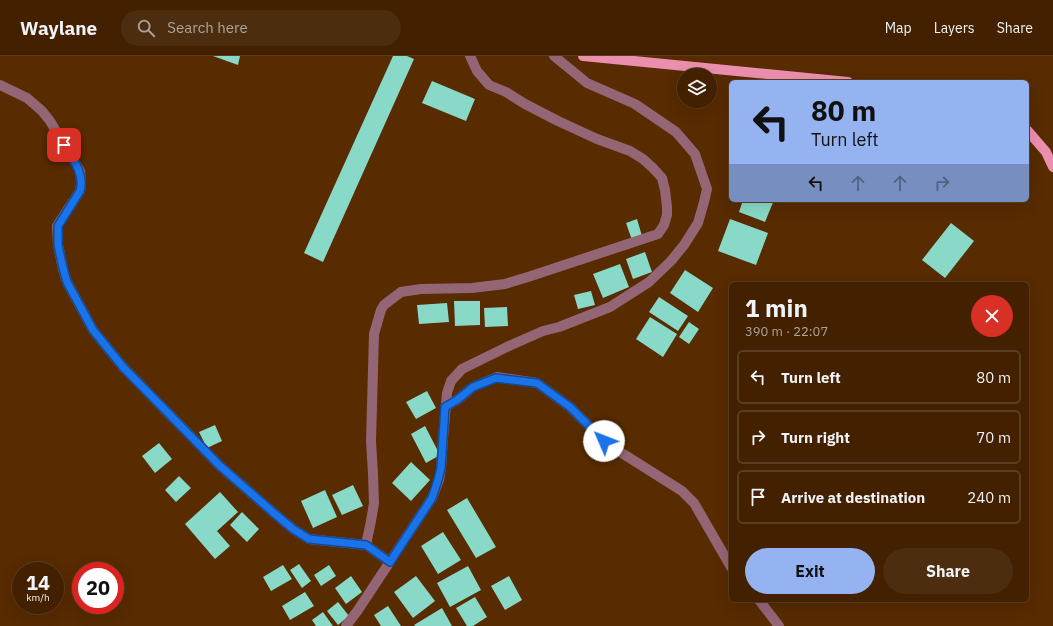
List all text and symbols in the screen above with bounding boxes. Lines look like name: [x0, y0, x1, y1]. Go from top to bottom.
search box: [121, 10, 401, 46]
text: Waylane: [20, 16, 97, 40]
icon: search: [135, 17, 157, 39]
text: Search here: [167, 18, 248, 37]
text: Map: [885, 19, 912, 37]
text: Layers: [934, 19, 975, 37]
text: Share: [997, 19, 1033, 37]
map controls: [677, 68, 717, 108]
button: layers: [677, 68, 717, 108]
text: 80 m: [811, 92, 876, 129]
icon: left: [745, 96, 797, 148]
pin: [47, 128, 81, 162]
text: Turn left: [811, 128, 879, 151]
icon: arrive: [53, 134, 75, 156]
icon: left: [805, 172, 827, 194]
icon: ahead: [847, 172, 869, 194]
icon: ahead: [889, 172, 911, 194]
icon: right: [931, 172, 953, 194]
text: 1 min: [745, 292, 808, 324]
button: close: [971, 295, 1013, 337]
text: 390 m · 22:07: [745, 323, 828, 340]
icon: left: [747, 366, 769, 388]
text: Turn left: [781, 368, 841, 387]
text: 80 m: [976, 368, 1011, 387]
position arrow: [583, 420, 625, 462]
icon: right: [747, 426, 769, 448]
text: Turn right: [781, 428, 850, 447]
text: 70 m: [976, 428, 1011, 447]
icon: arrive: [747, 486, 769, 508]
text: Arrive at destination: [781, 488, 925, 507]
text: 240 m: [967, 488, 1011, 507]
button: Exit: [745, 548, 875, 594]
button: Share: [883, 548, 1013, 594]
speed limit sign: 20: [72, 562, 124, 614]
text: 14: [26, 569, 50, 596]
text: km/h: [26, 591, 50, 604]

